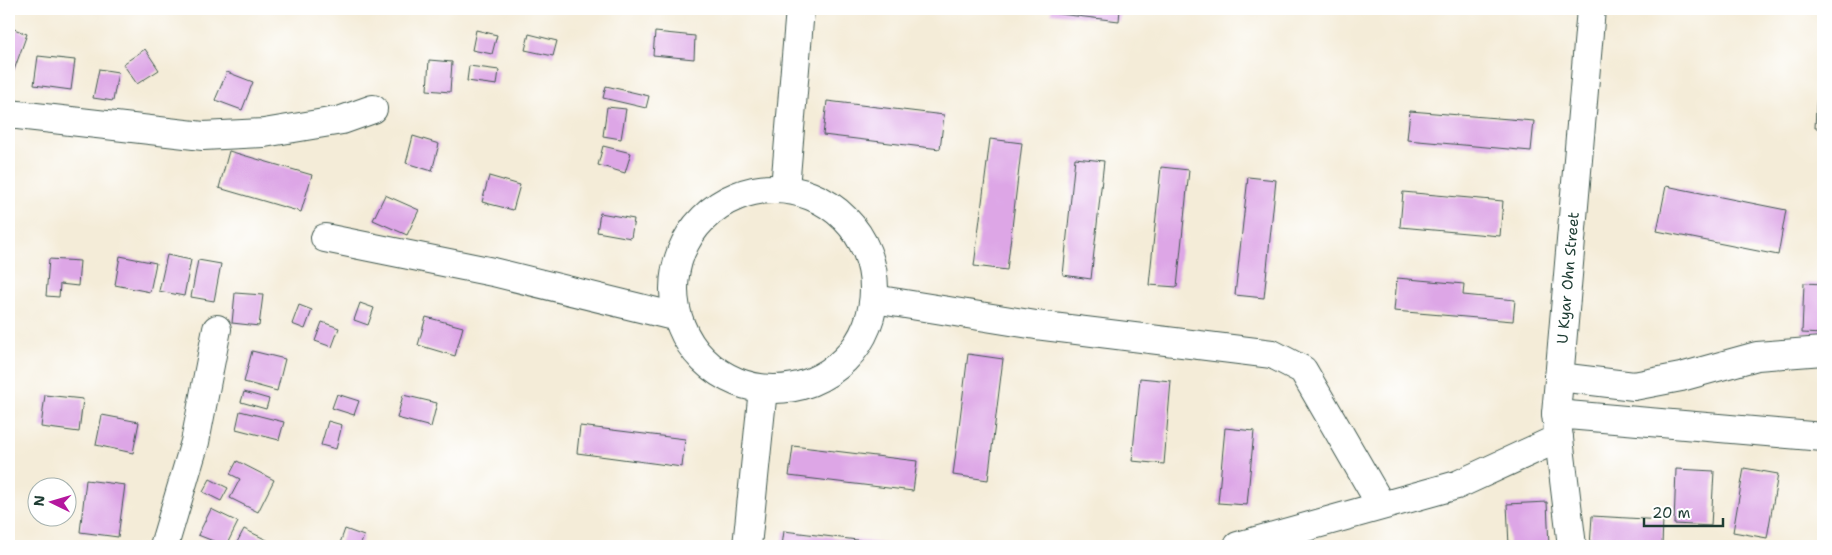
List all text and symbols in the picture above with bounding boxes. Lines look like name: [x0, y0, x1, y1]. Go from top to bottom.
street label: U Kyar Ohn Street: [1552, 211, 1584, 345]
north arrow: [28, 478, 78, 528]
text: N: [30, 495, 48, 507]
scale bar: [1644, 495, 1723, 527]
text: 20 m: [1652, 503, 1691, 523]

